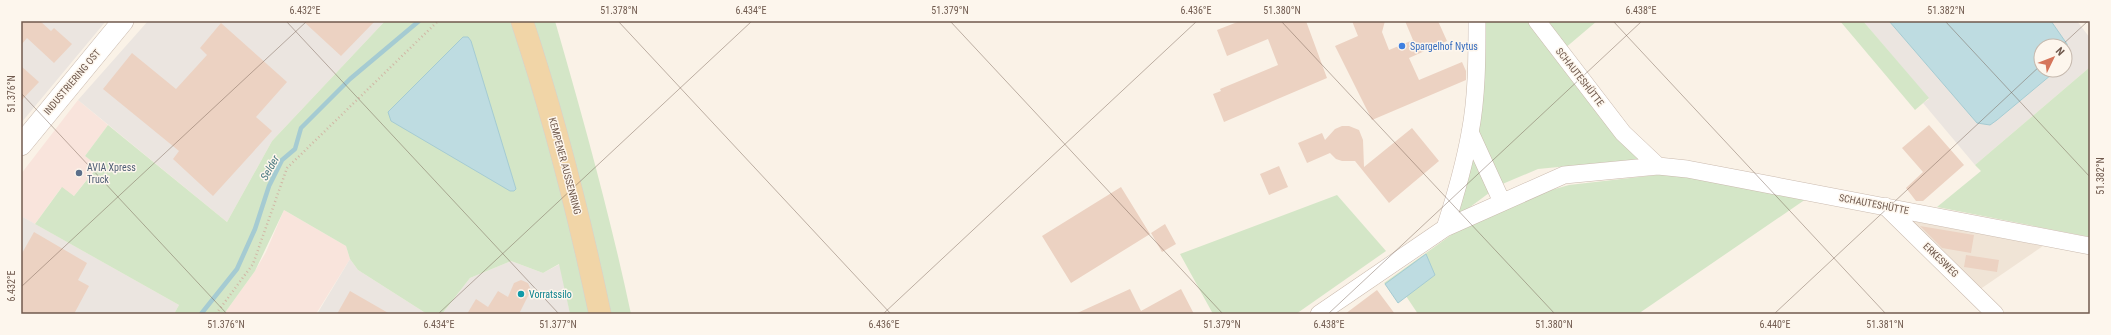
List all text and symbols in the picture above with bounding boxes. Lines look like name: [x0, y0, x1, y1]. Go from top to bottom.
text: 6.432°E: [289, 5, 321, 16]
text: 51.378°N: [600, 5, 638, 16]
text: 6.434°E: [735, 5, 767, 16]
text: 51.379°N: [931, 5, 969, 16]
text: 6.436°E: [1180, 5, 1212, 16]
text: 51.380°N: [1263, 5, 1301, 16]
text: 6.438°E: [1625, 5, 1657, 16]
text: 51.382°N: [1927, 5, 1965, 16]
north arrow: [2033, 38, 2073, 78]
marker: Spargelhof Nytus: [1397, 41, 1407, 51]
place label: Spargelhof Nytus: [1410, 41, 1478, 52]
street label: SCHAUTESHÜTTE: [1554, 45, 1607, 108]
text: N: [2053, 45, 2067, 59]
street label: INDUSTRIERING OST: [41, 47, 103, 117]
text: 51.376°N: [6, 75, 17, 113]
street label: KEMPENER AUSSENRING: [547, 116, 583, 216]
water label: Selder: [258, 153, 283, 183]
text: 51.382°N: [2095, 157, 2106, 195]
place label: AVIA Xpress Truck: [87, 162, 136, 185]
marker: AVIA Xpress Truck: [74, 168, 84, 178]
street label: SCHAUTESHÜTTE: [1838, 191, 1910, 216]
street label: ERKESWEG: [1921, 241, 1961, 279]
text: 6.432°E: [6, 270, 17, 302]
marker: Vorratssilo: [516, 289, 526, 299]
place label: Vorratssilo: [529, 289, 572, 300]
text: 51.376°N: [207, 319, 245, 330]
text: 6.434°E: [423, 319, 455, 330]
text: 51.377°N: [539, 319, 577, 330]
text: 6.436°E: [868, 319, 900, 330]
text: 51.379°N: [1203, 319, 1241, 330]
text: 6.438°E: [1313, 319, 1345, 330]
text: 51.380°N: [1535, 319, 1573, 330]
text: 6.440°E: [1759, 319, 1791, 330]
text: 51.381°N: [1866, 319, 1904, 330]

